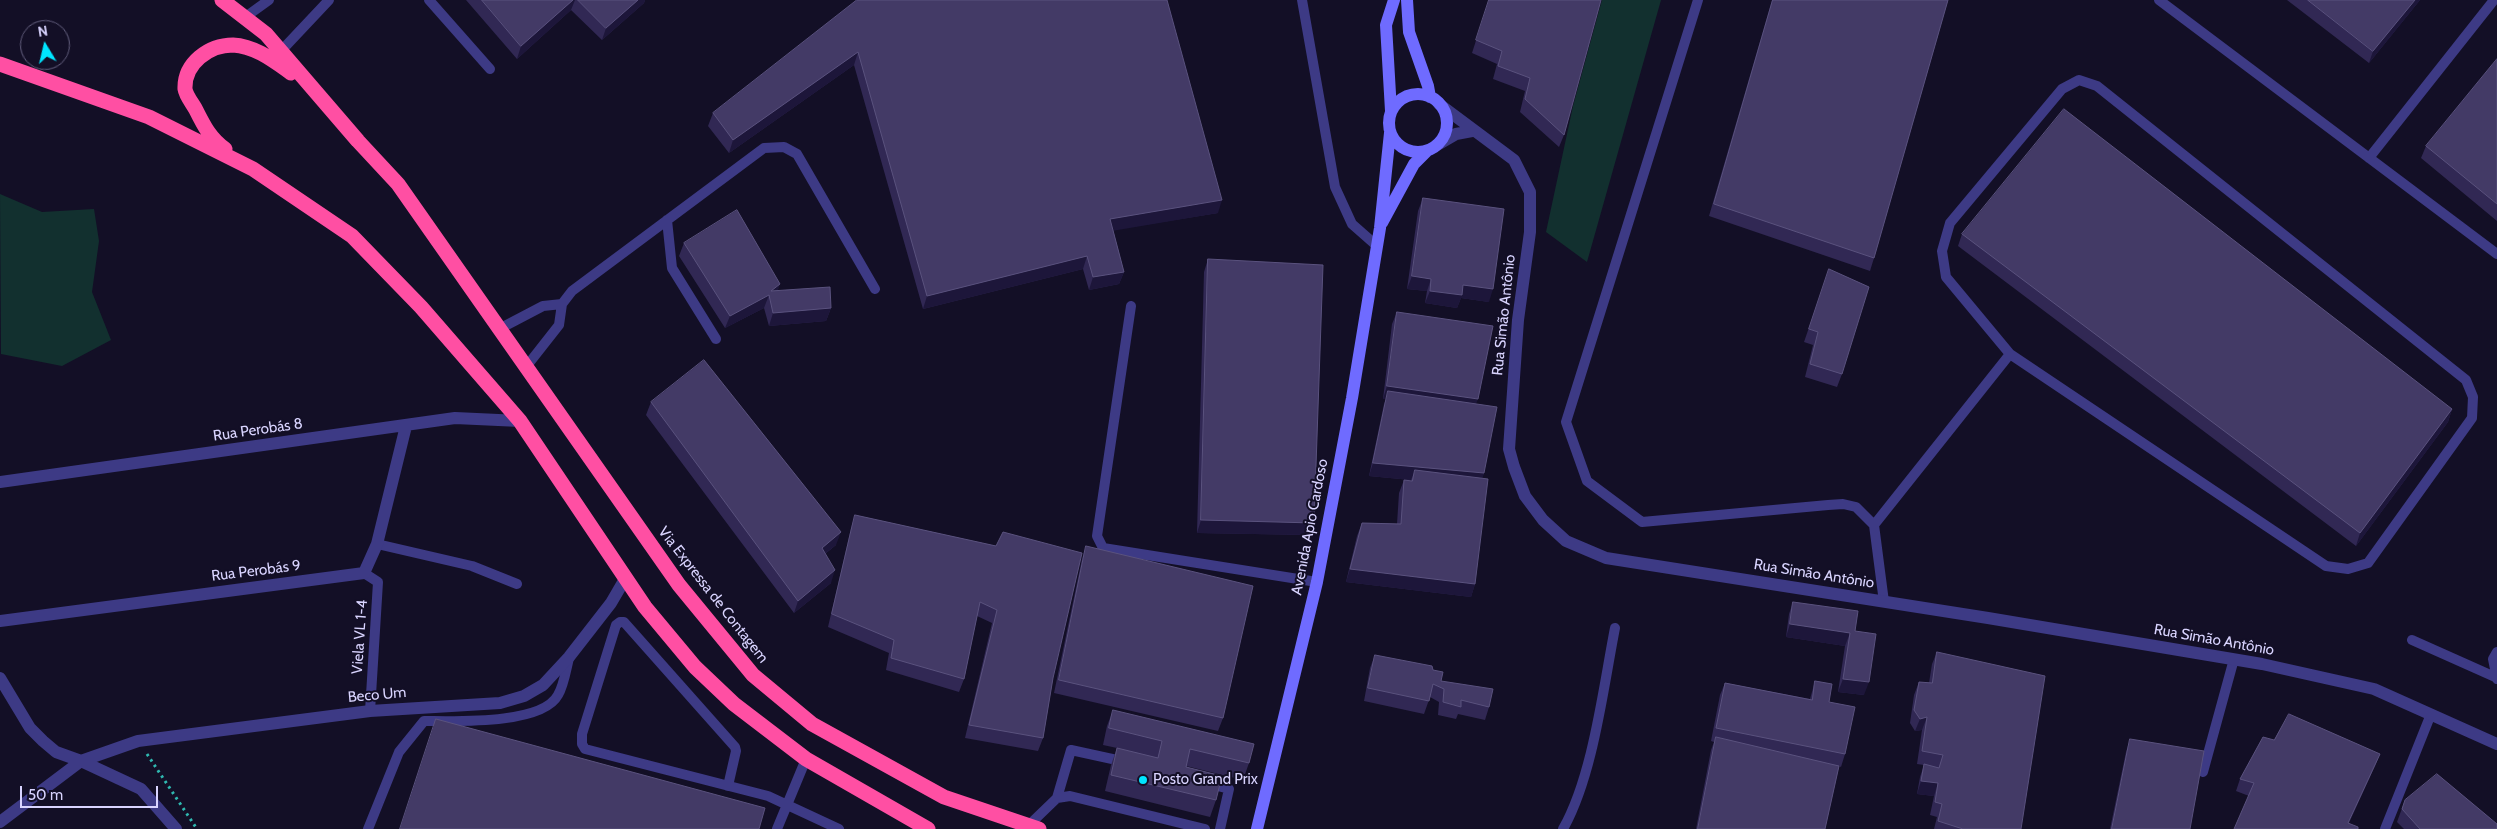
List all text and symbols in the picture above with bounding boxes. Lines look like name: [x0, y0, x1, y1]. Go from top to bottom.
north arrow: [20, 20, 70, 70]
text: N: [37, 22, 49, 41]
street label: Rua Simão Antônio: [1489, 254, 1519, 376]
street label: Rua Perobás 8: [212, 415, 304, 445]
street label: Avenida Apio Cardoso: [1288, 457, 1332, 597]
street label: Via Expressa de Contagem: [654, 523, 772, 667]
street label: Rua Simão Antônio: [1752, 556, 1876, 592]
street label: Rua Perobás 9: [210, 557, 302, 585]
street label: Viela VL 1-4: [348, 599, 372, 675]
street label: Rua Simão Antônio: [2153, 621, 2275, 659]
street label: Beco Um: [347, 683, 407, 707]
place label: Posto Grand Prix: [1153, 771, 1258, 789]
marker: Posto Grand Prix: [1137, 774, 1149, 786]
scale bar: [22, 776, 160, 808]
text: 50 m: [28, 786, 63, 804]

